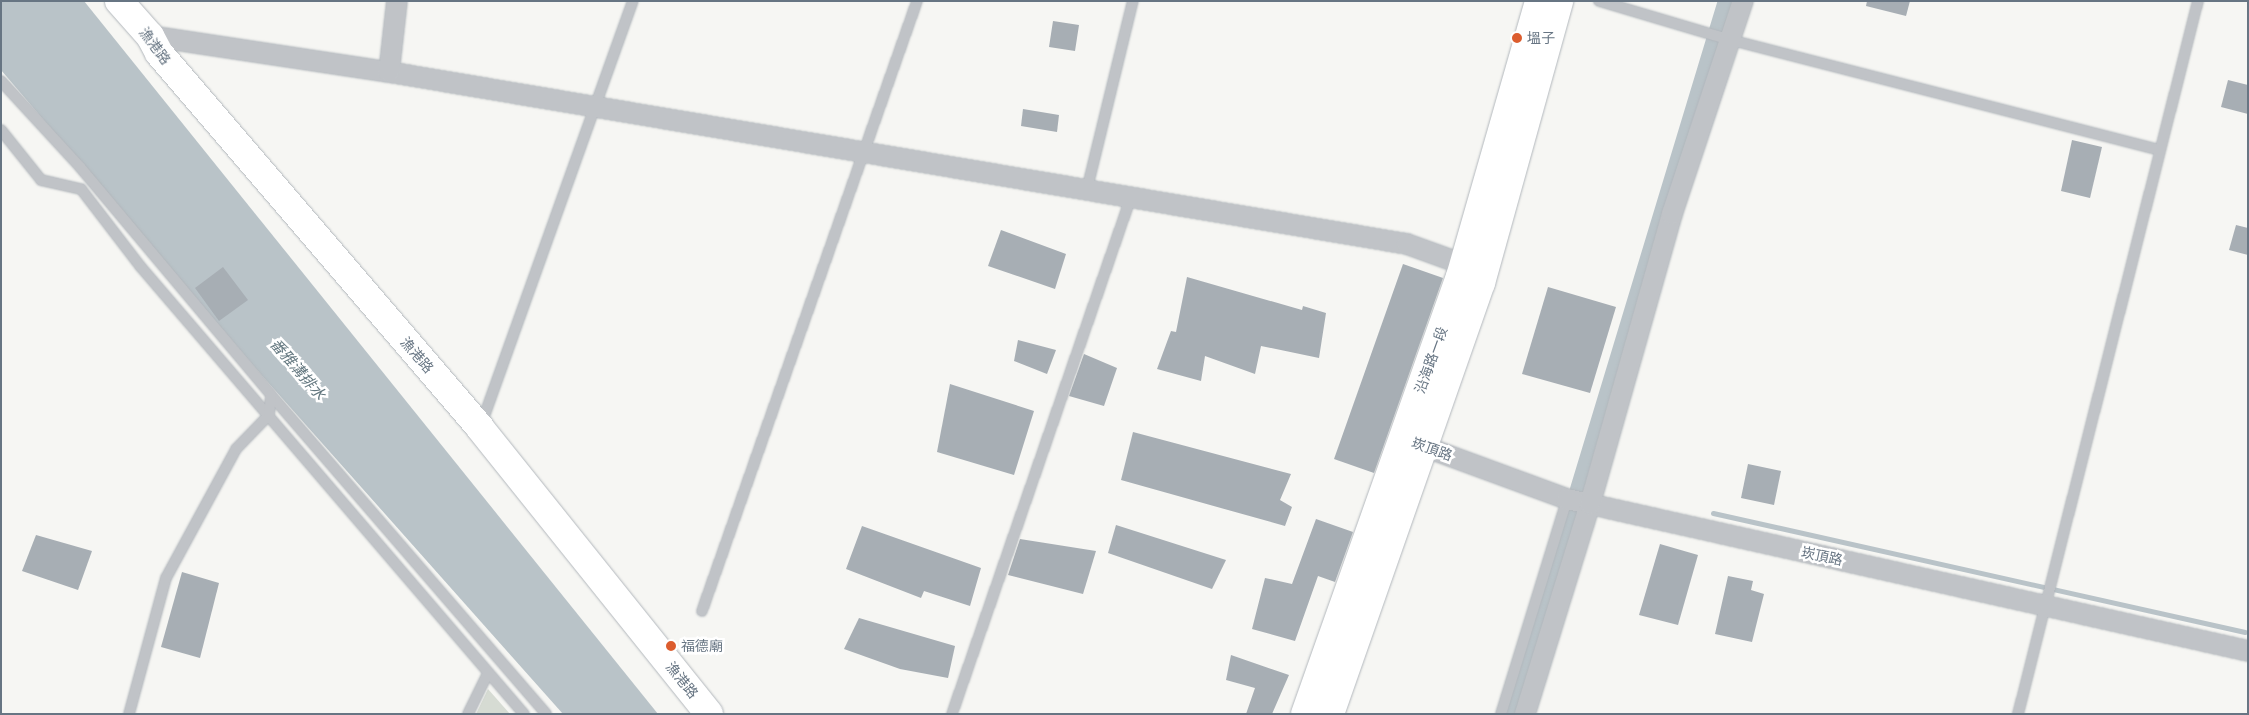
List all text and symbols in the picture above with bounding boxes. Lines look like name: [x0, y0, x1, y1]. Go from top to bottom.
street label: 漁港路: [136, 24, 174, 68]
place label: 塭子: [1527, 30, 1555, 46]
marker: 塭子: [1511, 32, 1523, 44]
street label: 沿海路一段: [1411, 324, 1451, 396]
street label: 漁港路: [397, 334, 437, 376]
water label: 番雅溝排水: [267, 335, 329, 403]
street label: 崁頂路: [1409, 434, 1455, 464]
street label: 崁頂路: [1800, 543, 1844, 569]
place label: 福德廟: [681, 638, 723, 654]
marker: 福德廟: [665, 640, 677, 652]
street label: 漁港路: [662, 658, 702, 702]

